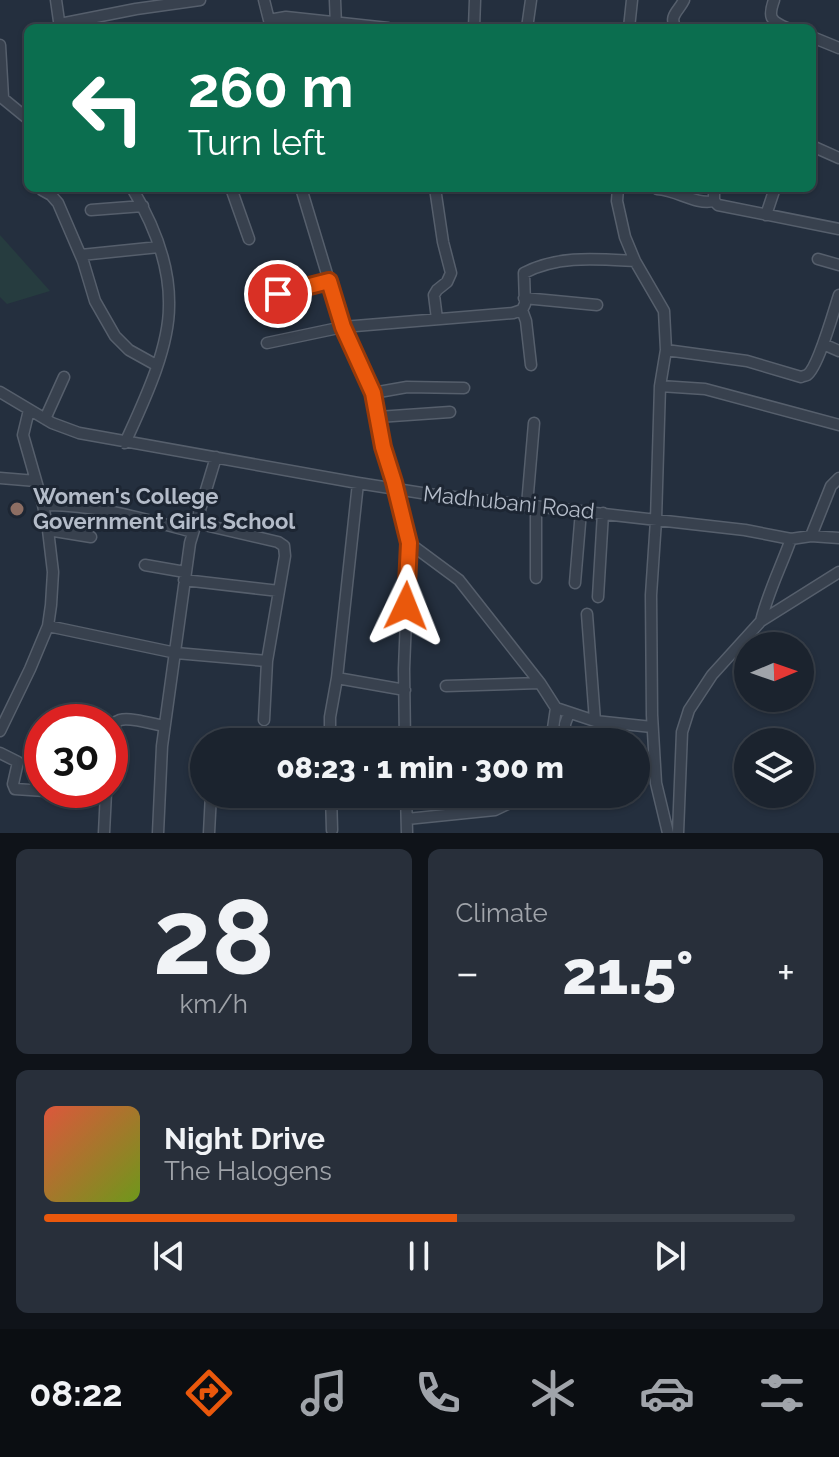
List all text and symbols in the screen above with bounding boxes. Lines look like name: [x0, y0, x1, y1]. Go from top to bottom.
text: 260 m: [188, 54, 354, 120]
icon: left: [56, 56, 160, 160]
text: Turn left: [188, 121, 326, 163]
pin: [244, 260, 312, 328]
icon: arrive: [256, 272, 300, 316]
street label: Madhubani Road: [422, 480, 596, 524]
place label: Women's College Government Girls School: [33, 483, 296, 534]
marker: Women's College Government Girls School: [8, 500, 26, 518]
position arrow: [364, 564, 448, 648]
north arrow: [734, 632, 814, 712]
map controls: [734, 632, 814, 808]
speed limit sign: 30: [24, 704, 128, 808]
button: layers: [734, 728, 814, 808]
text: 08:23 · 1 min · 300 m: [276, 750, 564, 785]
text: 28: [153, 876, 274, 998]
text: Climate: [456, 898, 548, 928]
text: 21.5°: [562, 938, 694, 1008]
text: −: [456, 947, 479, 998]
text: +: [777, 947, 795, 998]
text: km/h: [179, 989, 248, 1019]
text: Night Drive: [164, 1121, 325, 1156]
text: The Halogens: [164, 1156, 332, 1186]
icon: previous: [147, 1234, 191, 1278]
icon: pause: [397, 1234, 441, 1278]
icon: next: [648, 1234, 692, 1278]
icon: directions: [181, 1365, 237, 1421]
icon: music: [296, 1365, 352, 1421]
icon: phone: [410, 1365, 466, 1421]
icon: climate: [525, 1365, 581, 1421]
icon: car: [639, 1365, 695, 1421]
icon: filters: [754, 1365, 810, 1421]
text: 08:22: [29, 1372, 123, 1414]

